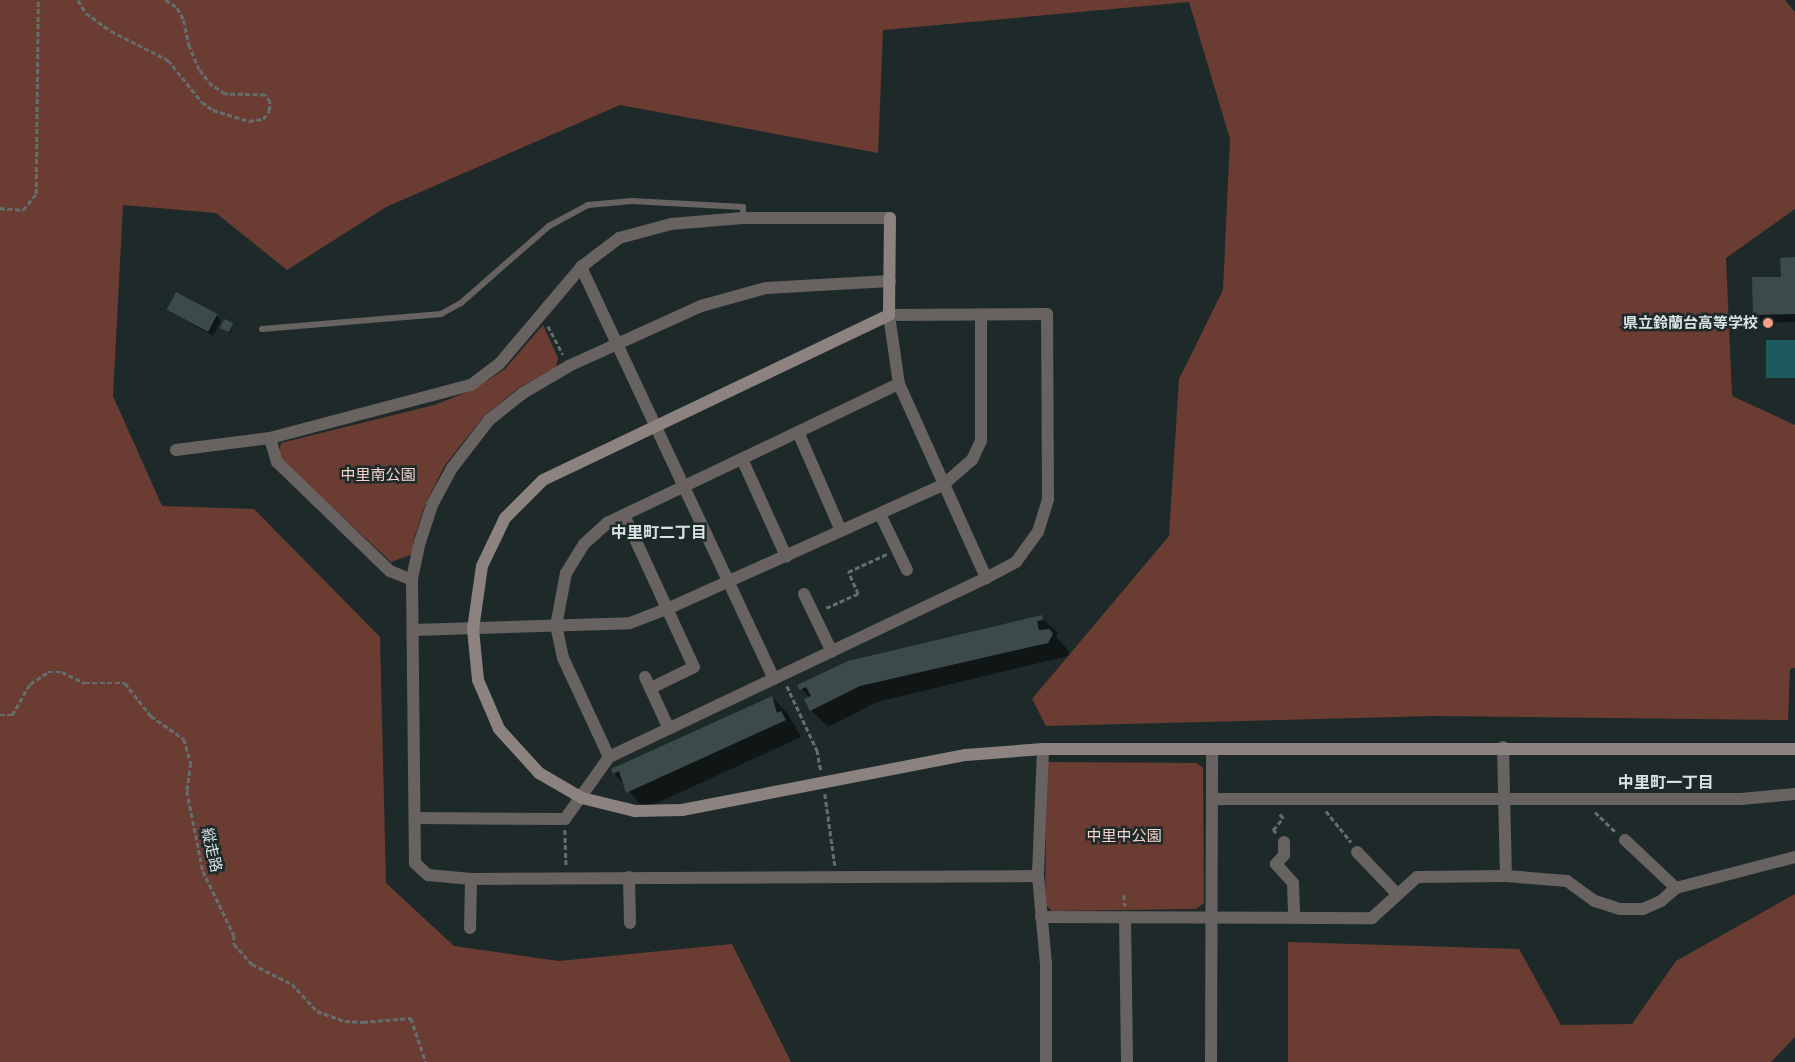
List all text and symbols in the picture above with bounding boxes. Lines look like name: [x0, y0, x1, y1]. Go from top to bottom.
place label: 県立鈴蘭台高等学校: [1623, 314, 1758, 332]
marker: 県立鈴蘭台高等学校: [1762, 317, 1774, 329]
park label: 中里南公園: [341, 466, 415, 484]
district label: 中里町二丁目: [611, 522, 707, 542]
district label: 中里町一丁目: [1618, 772, 1714, 792]
street label: 縦走路: [198, 826, 226, 874]
park label: 中里中公園: [1087, 827, 1161, 845]

